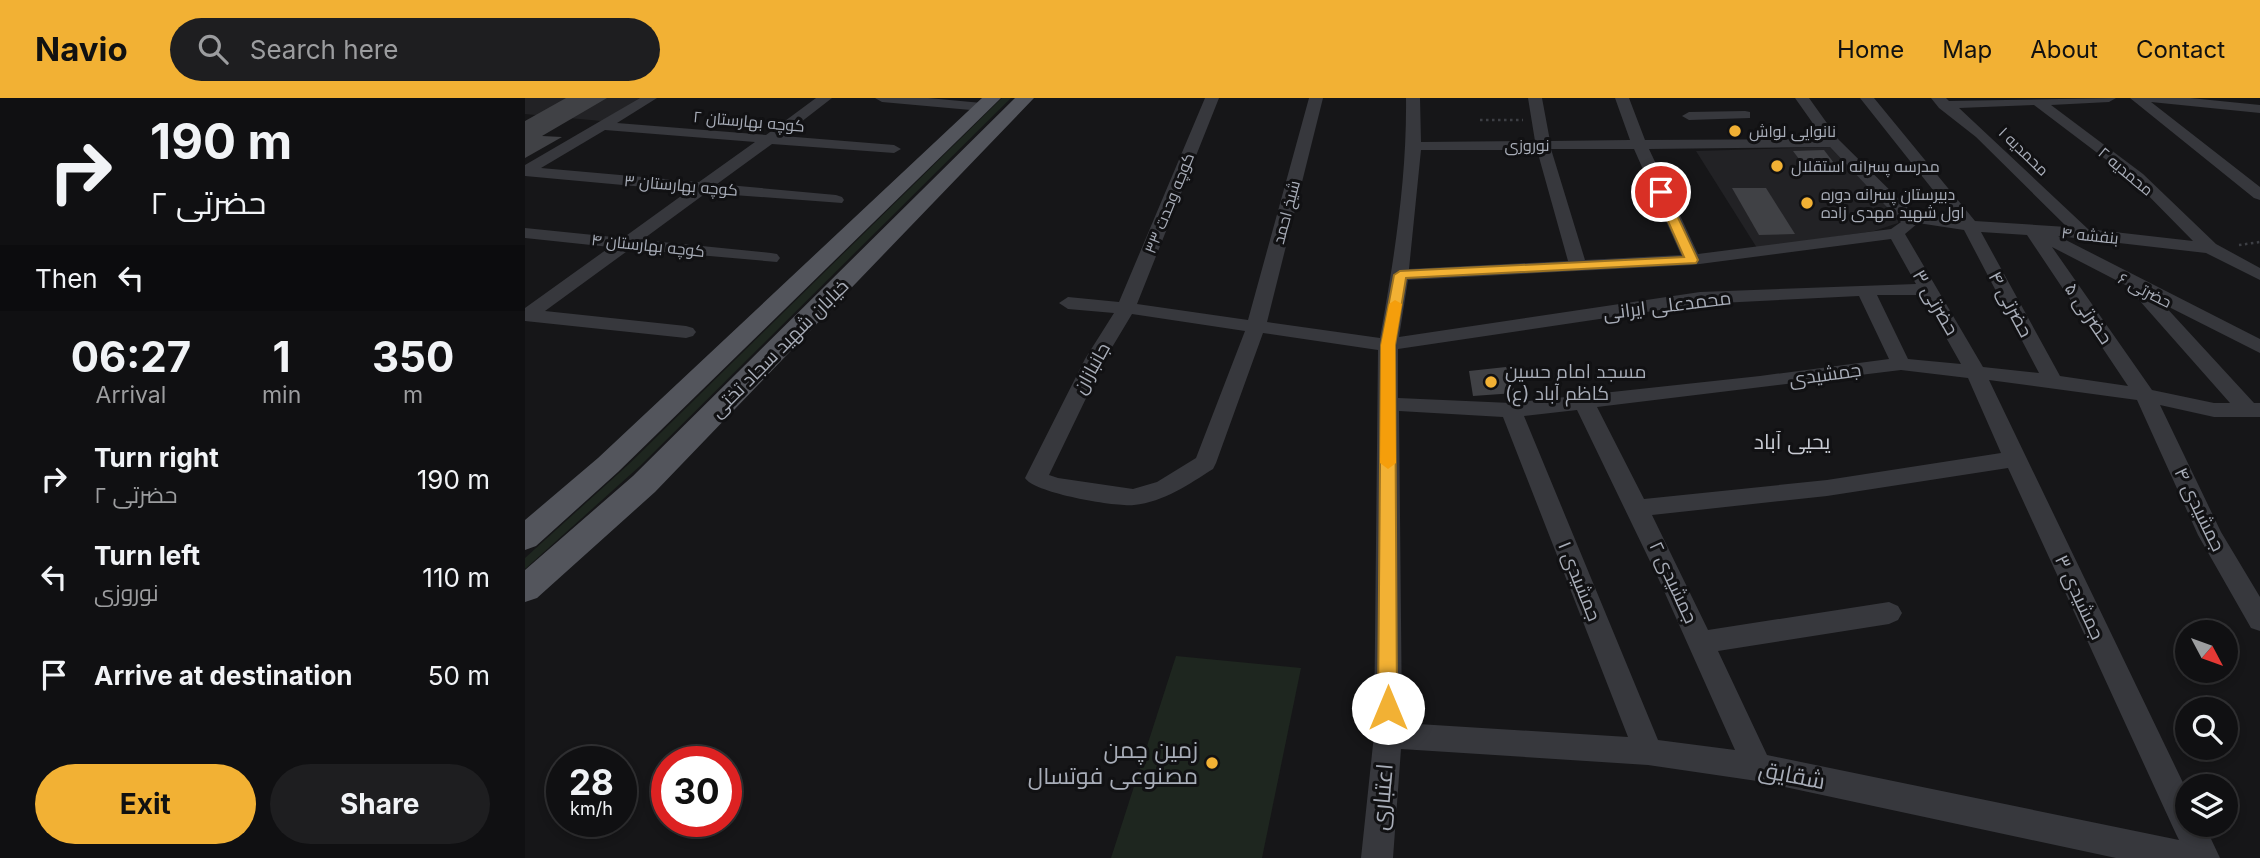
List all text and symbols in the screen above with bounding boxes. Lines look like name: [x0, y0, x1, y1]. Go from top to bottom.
search box: [170, 18, 660, 81]
text: Navio: [35, 29, 128, 69]
icon: search: [194, 30, 232, 68]
text: Search here: [250, 34, 398, 65]
text: Home: [1837, 35, 1904, 64]
text: Map: [1942, 35, 1992, 64]
text: About: [2030, 35, 2098, 64]
text: Contact: [2136, 35, 2225, 64]
street label: کوچه بهارستان ۲: [692, 106, 806, 138]
text: 190 m: [150, 112, 292, 171]
place label: نانوایی لواش: [1749, 121, 1836, 142]
street label: محمدیه ۱: [1995, 122, 2053, 180]
marker: نانوایی لواش: [1727, 123, 1743, 139]
icon: right: [35, 126, 126, 217]
street label: نوروزی: [1505, 135, 1550, 156]
street label: محمدیه ۲: [2094, 142, 2158, 200]
street label: کوچه وحدت ۳۳: [1140, 150, 1200, 257]
place label: مدرسه پسرانه استقلال: [1791, 156, 1940, 178]
marker: مدرسه پسرانه استقلال: [1769, 158, 1785, 174]
pin: [1631, 162, 1691, 222]
street label: کوچه بهارستان ۳: [623, 170, 739, 202]
icon: arrive: [1642, 173, 1680, 211]
street label: شیخ احمد: [1268, 178, 1306, 247]
text: حضرتی ۲: [150, 183, 266, 222]
place label: دبیرستان پسرانه دوره اول شهید مهدی زاده: [1821, 184, 1965, 223]
marker: دبیرستان پسرانه دوره اول شهید مهدی زاده: [1799, 195, 1815, 211]
street label: بنفشه ۴: [2060, 222, 2120, 248]
street label: کوچه بهارستان ۴: [590, 229, 706, 263]
icon: left: [112, 259, 150, 297]
text: Then: [35, 263, 98, 294]
street label: حضرتی ۳: [1908, 265, 1963, 339]
street label: حضرتی ۴: [1984, 267, 2038, 341]
street label: حضرتی ۶: [2114, 268, 2175, 313]
street label: خیابان شهید سجاد تختی: [705, 274, 853, 422]
street label: حضرتی ۵: [2060, 278, 2118, 348]
street label: محمدعلی ایرانی: [1602, 286, 1732, 325]
text: 06:27: [71, 331, 191, 382]
text: 1: [273, 331, 291, 382]
text: 350: [372, 331, 454, 382]
street label: جانبازان: [1068, 339, 1115, 398]
street label: جمشیدی: [1788, 358, 1863, 391]
place label: مسجد امام حسین (ع) کاظم آباد: [1505, 360, 1646, 407]
marker: مسجد امام حسین (ع) کاظم آباد: [1483, 374, 1499, 390]
text: Arrival: [96, 381, 166, 409]
text: min: [262, 381, 301, 409]
text: m: [403, 381, 423, 409]
district label: یحیی آباد: [1754, 429, 1831, 455]
text: Turn right: [94, 442, 219, 473]
icon: right: [35, 460, 73, 498]
text: 190 m: [417, 464, 490, 495]
street label: جمشیدی ۴: [2169, 464, 2230, 555]
text: حضرتی ۲: [94, 481, 178, 509]
street label: جمشیدی ۱: [1553, 538, 1606, 624]
street label: جمشیدی ۲: [1645, 538, 1703, 627]
text: Turn left: [94, 540, 200, 571]
street label: جمشیدی ۳: [2050, 551, 2109, 643]
icon: left: [35, 558, 73, 596]
text: 110 m: [422, 562, 490, 593]
text: نوروزی: [94, 579, 159, 607]
north arrow: [2175, 620, 2238, 682]
map controls: [2175, 620, 2238, 837]
icon: arrive: [35, 656, 73, 694]
text: Arrive at destination: [94, 660, 353, 691]
text: 50 m: [428, 660, 490, 691]
position arrow: [1351, 671, 1425, 745]
button: search: [2175, 697, 2238, 760]
place label: زمین چمن مصنوعی فوتسال: [1028, 736, 1198, 790]
speed limit sign: 30: [651, 746, 742, 837]
marker: زمین چمن مصنوعی فوتسال: [1204, 755, 1220, 771]
street label: شقایق: [1756, 755, 1828, 795]
text: 28: [569, 761, 614, 803]
street label: اعتباری: [1365, 763, 1399, 831]
button: Exit: [35, 764, 256, 844]
button: Share: [270, 764, 490, 844]
button: layers: [2175, 774, 2238, 837]
text: km/h: [570, 798, 613, 819]

